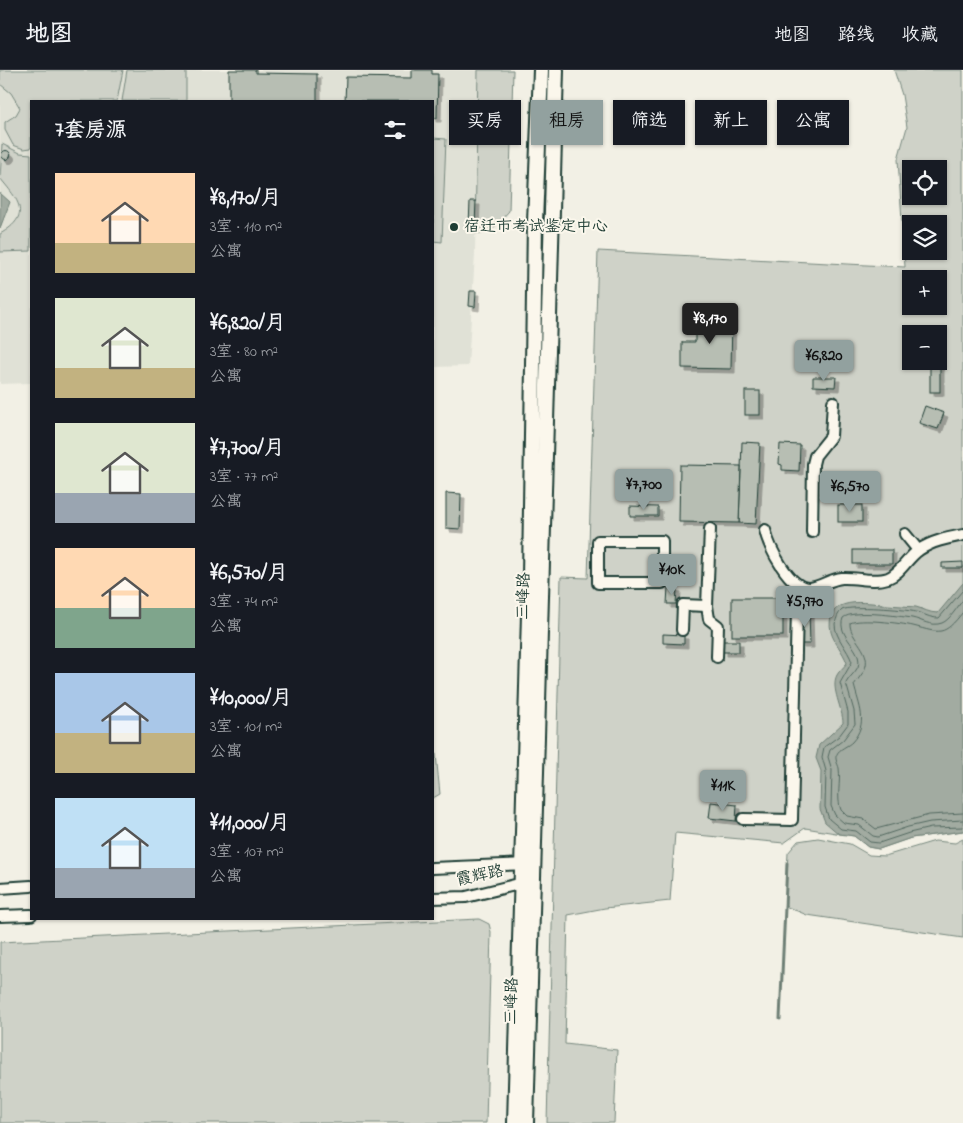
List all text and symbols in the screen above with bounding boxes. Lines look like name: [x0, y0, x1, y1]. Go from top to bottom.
text: 地图: [25, 18, 73, 53]
text: 地图: [774, 23, 810, 49]
text: 路线: [838, 23, 874, 49]
text: 收藏: [902, 23, 938, 49]
chip: 买房: [449, 100, 521, 145]
chip: 租房: [531, 100, 603, 145]
chip: 筛选: [613, 100, 685, 145]
chip: 新上: [695, 100, 767, 145]
chip: 公寓: [777, 100, 849, 145]
text: 7套房源: [55, 116, 127, 146]
icon: filters: [381, 116, 409, 144]
map controls: [902, 160, 947, 370]
button: locate: [902, 160, 947, 205]
text: ¥8,170/月: [210, 184, 282, 214]
icon: home: [95, 193, 155, 253]
text: 3室 · 110 m²: [210, 215, 282, 239]
place label: 宿迁市考试鉴定中心: [464, 215, 608, 239]
button: layers: [902, 215, 947, 260]
marker: 宿迁市考试鉴定中心: [448, 221, 460, 233]
text: 公寓: [210, 240, 242, 264]
button: +: [902, 270, 947, 315]
pin: ¥8,170: [669, 302, 751, 345]
text: ¥8,170: [693, 307, 727, 331]
text: ¥6,820/月: [210, 309, 286, 339]
icon: home: [95, 318, 155, 378]
button: −: [902, 325, 947, 370]
text: 3室 · 80 m²: [210, 340, 278, 364]
pin: ¥6,820: [783, 340, 865, 382]
text: ¥6,820: [806, 344, 842, 368]
text: 公寓: [210, 365, 242, 389]
text: ¥7,700/月: [210, 434, 285, 464]
icon: home: [95, 443, 155, 503]
text: 3室 · 77 m²: [210, 465, 278, 489]
pin: ¥7,700: [603, 468, 685, 511]
pin: ¥6,570: [809, 470, 891, 513]
text: ¥7,700: [626, 473, 662, 497]
text: ¥6,570: [831, 475, 869, 499]
text: 公寓: [210, 490, 242, 514]
pin: ¥10K: [642, 554, 702, 596]
text: ¥10K: [659, 558, 685, 582]
text: ¥6,570/月: [210, 559, 288, 589]
icon: home: [95, 568, 155, 628]
street label: 三峰路: [511, 572, 537, 620]
pin: ¥5,970: [764, 586, 846, 628]
text: 3室 · 74 m²: [210, 590, 278, 614]
text: ¥5,970: [787, 590, 823, 614]
text: 公寓: [210, 615, 242, 639]
text: ¥10,000/月: [210, 684, 292, 714]
icon: home: [95, 693, 155, 753]
text: 3室 · 101 m²: [210, 715, 282, 739]
text: 公寓: [210, 740, 242, 764]
pin: ¥11K: [693, 770, 753, 812]
text: ¥11K: [711, 774, 735, 798]
text: ¥11,000/月: [210, 809, 290, 839]
icon: home: [95, 818, 155, 878]
text: 3室 · 107 m²: [210, 840, 284, 864]
street label: 霞辉路: [454, 859, 506, 893]
text: 公寓: [210, 865, 242, 889]
street label: 三峰路: [499, 977, 525, 1025]

